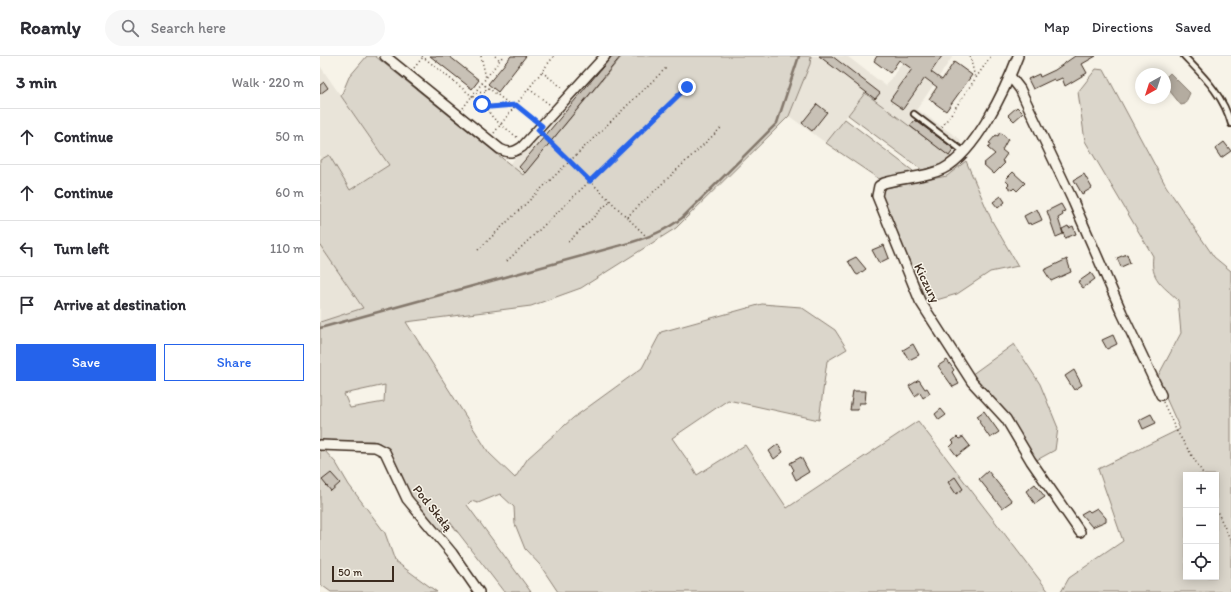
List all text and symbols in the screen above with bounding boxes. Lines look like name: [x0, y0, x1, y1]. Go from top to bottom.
search box: [105, 10, 385, 46]
text: Roamly: [20, 16, 81, 39]
icon: search: [119, 17, 141, 39]
text: Search here: [151, 19, 226, 37]
text: Map: [1044, 19, 1070, 36]
text: Directions: [1092, 19, 1153, 36]
text: Saved: [1175, 19, 1211, 36]
north arrow: [1135, 68, 1171, 104]
text: 3 min: [16, 72, 57, 92]
text: Walk · 220 m: [232, 75, 304, 90]
route end: [678, 78, 696, 96]
route start: [473, 95, 491, 113]
icon: ahead: [16, 126, 38, 148]
text: Continue: [54, 128, 113, 146]
text: 50 m: [275, 129, 304, 144]
icon: ahead: [16, 182, 38, 204]
text: Continue: [54, 184, 113, 202]
text: 60 m: [275, 185, 304, 200]
icon: left: [16, 238, 38, 260]
text: Turn left: [54, 240, 109, 258]
text: 110 m: [270, 241, 304, 256]
street label: Kiczury: [911, 261, 943, 305]
icon: arrive: [16, 294, 38, 316]
text: Arrive at destination: [54, 296, 186, 314]
button: Save: [16, 344, 156, 381]
button: Share: [164, 344, 304, 381]
map controls: [1183, 472, 1219, 580]
button: +: [1183, 472, 1219, 508]
street label: Pod Skałą: [410, 482, 456, 534]
button: −: [1183, 508, 1219, 544]
button: locate: [1183, 544, 1219, 580]
scale bar: [332, 564, 394, 583]
text: 50 m: [338, 566, 362, 579]

